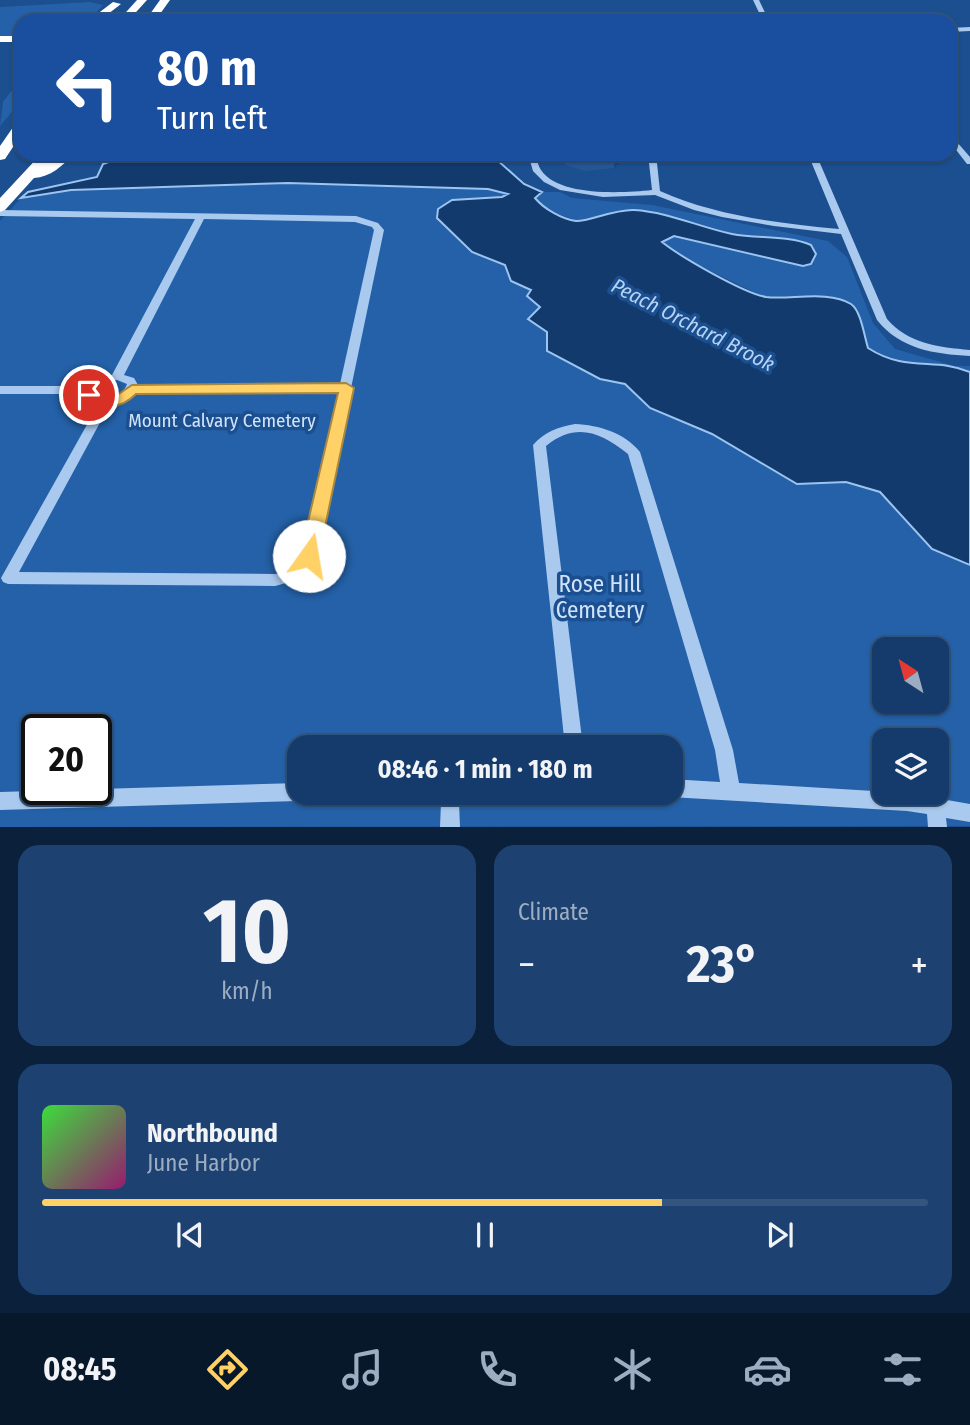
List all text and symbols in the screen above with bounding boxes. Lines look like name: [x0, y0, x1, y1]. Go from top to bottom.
text: 80 m: [157, 39, 257, 98]
icon: left: [42, 42, 133, 133]
text: Turn left: [157, 99, 267, 137]
water label: Peach Orchard Brook: [607, 273, 779, 377]
pin: [59, 365, 119, 425]
icon: arrive: [70, 376, 108, 414]
park label: Mount Calvary Cemetery: [128, 409, 316, 432]
position arrow: [272, 519, 346, 593]
park label: Rose Hill Cemetery: [556, 570, 645, 624]
north arrow: [872, 637, 948, 714]
map controls: [872, 637, 949, 805]
speed limit sign: 20: [21, 714, 112, 805]
button: layers: [872, 728, 949, 805]
text: 08:46 · 1 min · 180 m: [377, 754, 593, 785]
text: 10: [203, 877, 291, 986]
text: Climate: [518, 898, 589, 926]
text: 23°: [686, 933, 759, 996]
text: −: [518, 942, 535, 988]
text: +: [911, 942, 928, 988]
text: km/h: [221, 977, 273, 1005]
text: Northbound: [147, 1118, 278, 1149]
text: June Harbor: [147, 1149, 260, 1177]
icon: previous: [171, 1216, 209, 1254]
icon: pause: [466, 1216, 504, 1254]
icon: next: [761, 1216, 799, 1254]
icon: directions: [203, 1345, 252, 1394]
icon: music: [338, 1345, 387, 1394]
icon: phone: [473, 1345, 522, 1394]
icon: climate: [608, 1345, 657, 1394]
icon: car: [743, 1345, 792, 1394]
icon: filters: [878, 1345, 927, 1394]
text: 08:45: [43, 1350, 116, 1388]

